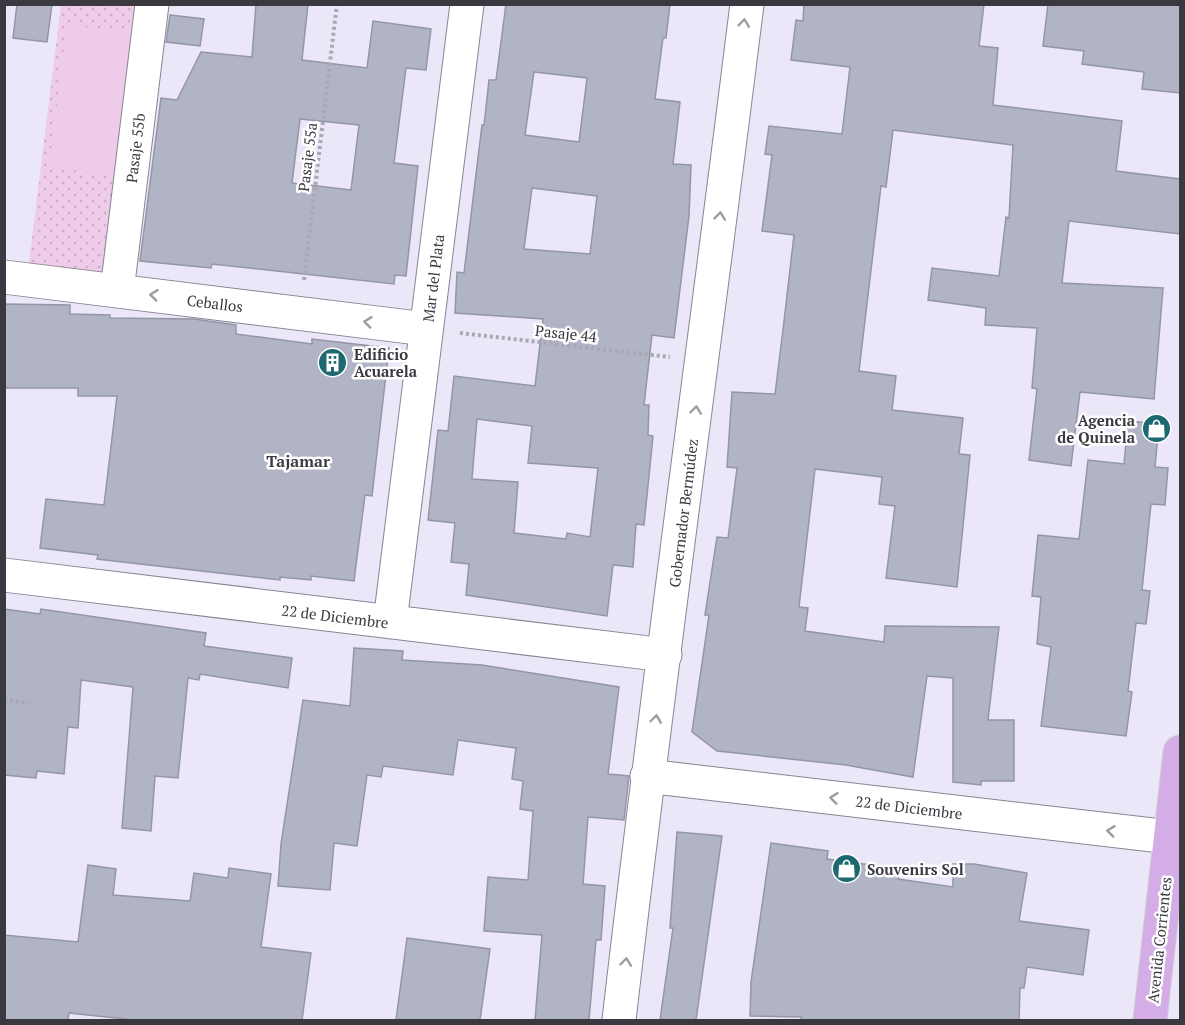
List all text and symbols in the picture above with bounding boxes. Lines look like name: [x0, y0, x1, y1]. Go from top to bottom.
one-way arrow: [738, 18, 750, 27]
street label: Pasaje 55b: [121, 112, 149, 184]
street label: Pasaje 55a: [293, 121, 321, 193]
one-way arrow: [714, 212, 726, 221]
street label: Mar del Plata: [418, 233, 448, 323]
one-way arrow: [149, 290, 159, 302]
street label: Ceballos: [186, 290, 244, 316]
one-way arrow: [364, 316, 373, 328]
street label: Pasaje 44: [534, 320, 598, 346]
place label: Edificio Acuarela: [354, 344, 418, 381]
building icon: Edificio Acuarela: [317, 347, 349, 379]
one-way arrow: [690, 405, 702, 414]
place label: Agencia de Quinela: [1057, 410, 1136, 447]
shop icon: Agencia de Quinela: [1140, 413, 1172, 445]
street label: Gobernador Bermúdez: [664, 437, 702, 589]
district label: Tajamar: [266, 450, 330, 472]
street label: 22 de Diciembre: [280, 600, 390, 632]
one-way arrow: [650, 714, 662, 723]
street label: 22 de Diciembre: [854, 791, 964, 823]
one-way arrow: [830, 792, 839, 805]
one-way arrow: [1107, 825, 1116, 837]
shop icon: Souvenirs Sol: [830, 853, 862, 885]
place label: Souvenirs Sol: [867, 859, 964, 879]
street label: Avenida Corrientes: [1142, 876, 1176, 1004]
one-way arrow: [619, 958, 632, 967]

